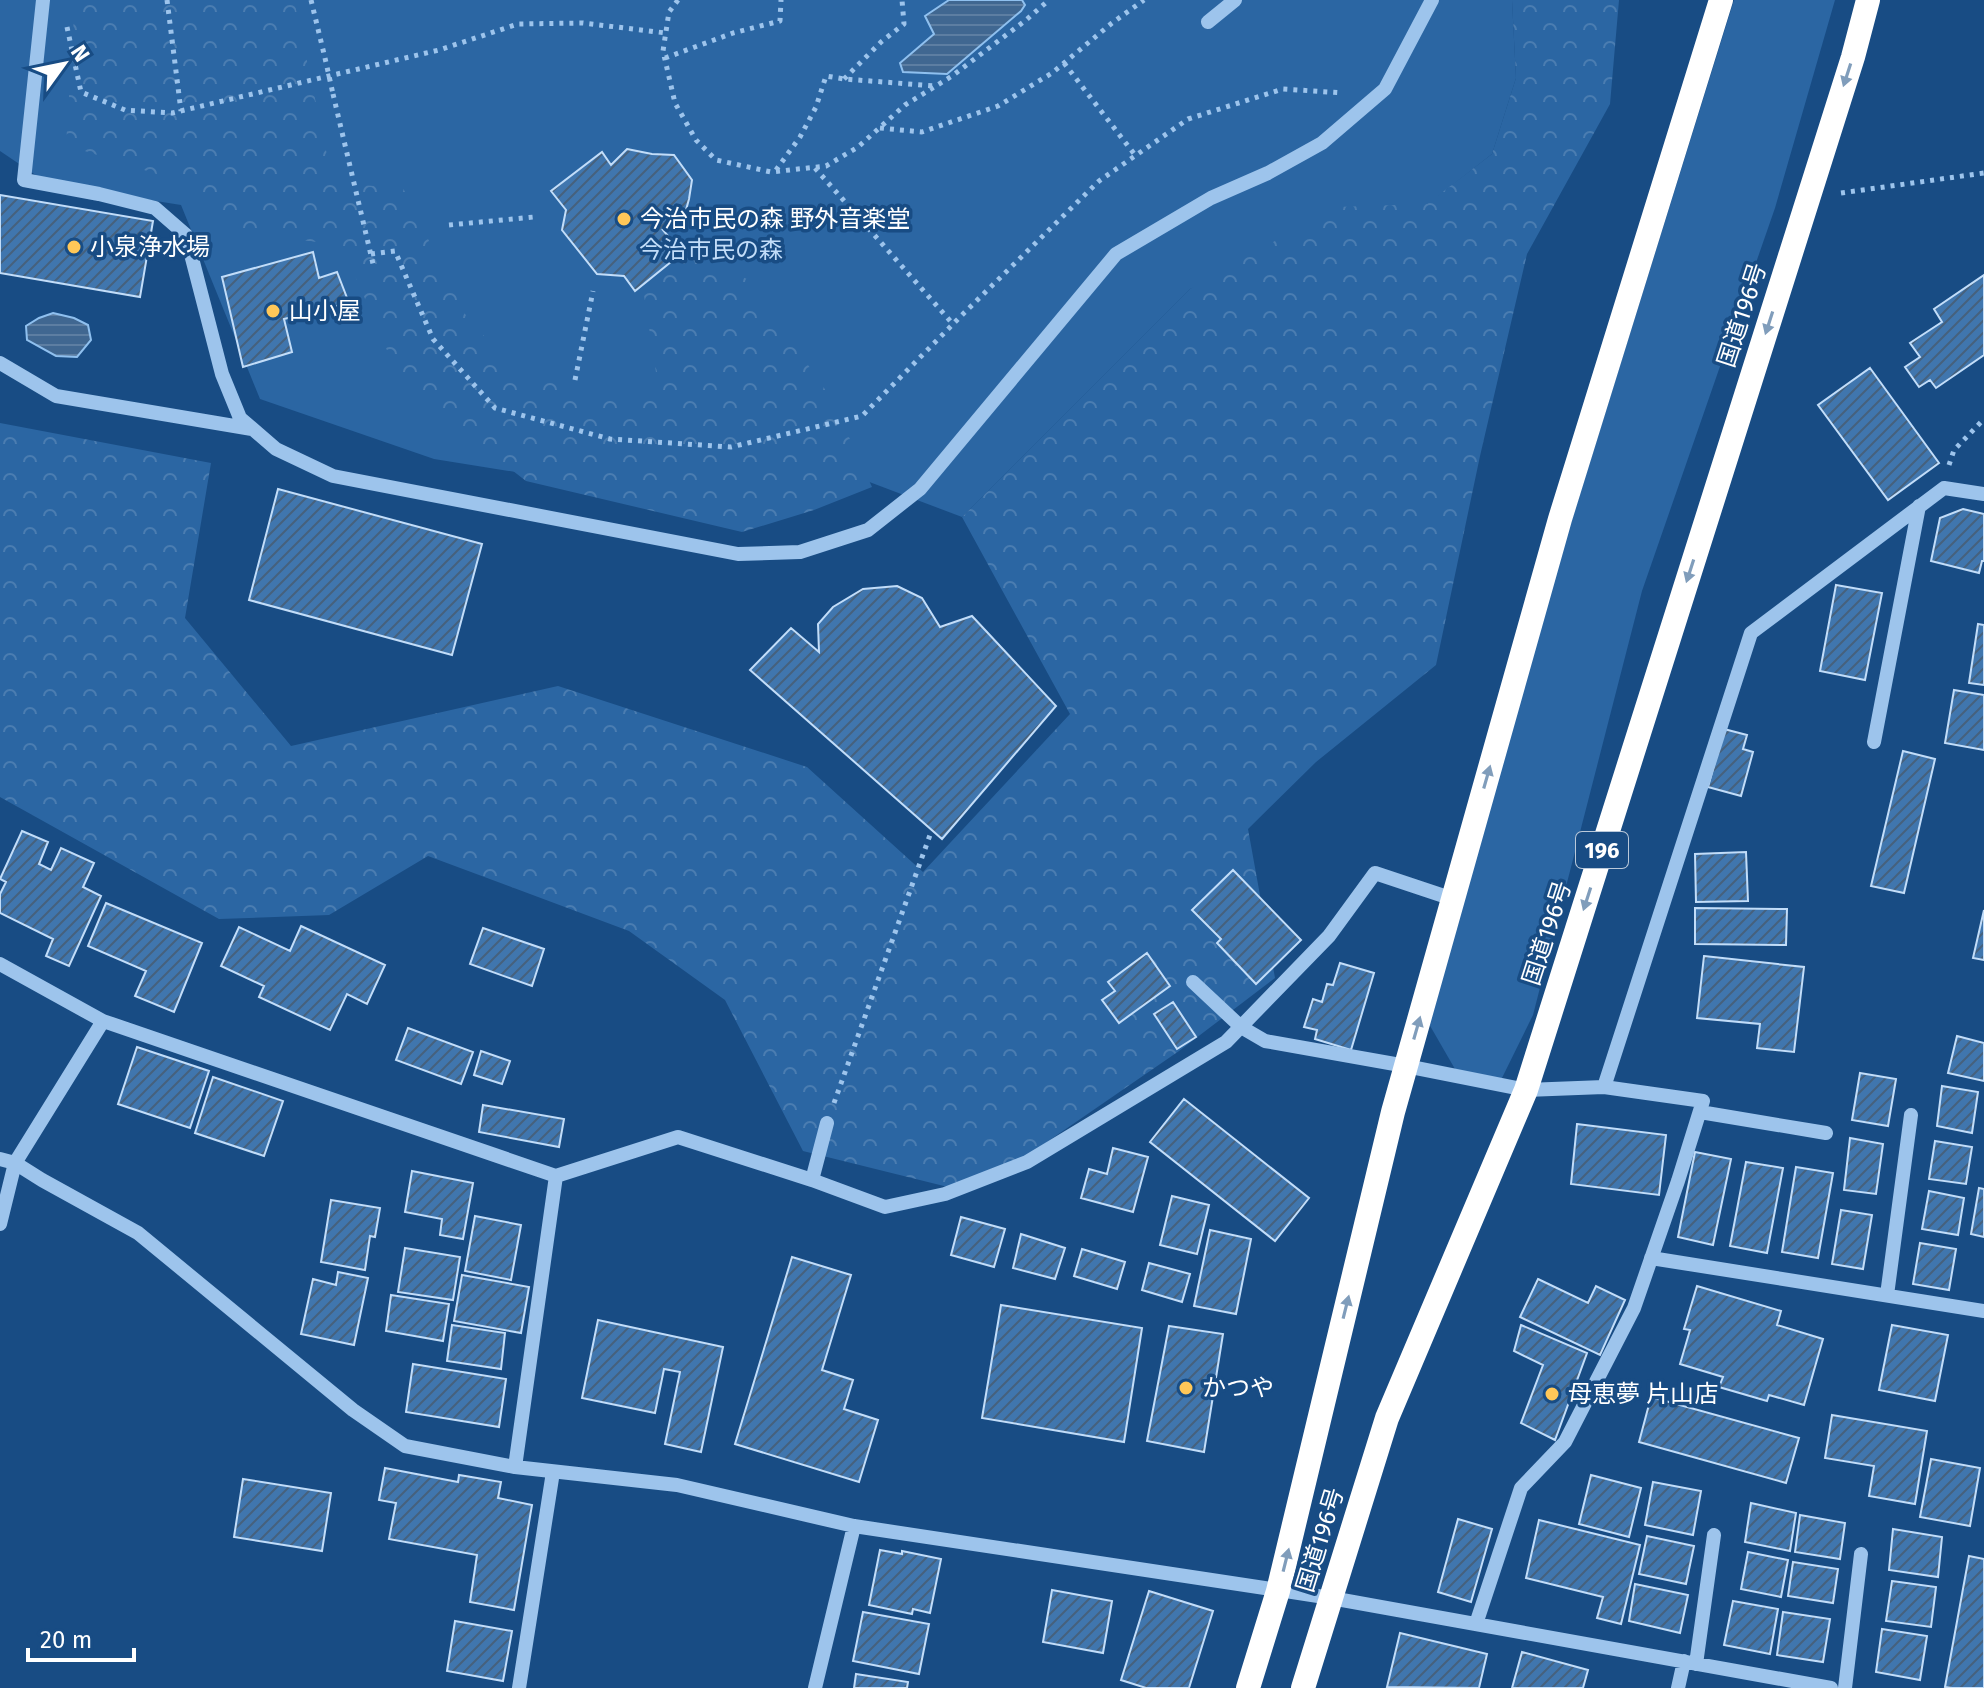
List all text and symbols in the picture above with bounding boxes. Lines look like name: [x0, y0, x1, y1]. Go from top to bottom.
north arrow: [24, 24, 104, 104]
text: N: [65, 40, 96, 67]
one-way arrow: [1840, 64, 1853, 88]
place label: 今治市民の森 野外音楽堂: [640, 205, 910, 233]
marker: 今治市民の森 野外音楽堂: [615, 210, 633, 228]
place label: 小泉浄水場: [90, 233, 210, 261]
park label: 今治市民の森: [639, 236, 783, 264]
marker: 小泉浄水場: [65, 238, 83, 256]
street label: 国道196号: [1712, 259, 1772, 371]
place label: 山小屋: [289, 297, 361, 325]
marker: 山小屋: [264, 302, 282, 320]
one-way arrow: [1762, 311, 1774, 335]
one-way arrow: [1684, 559, 1696, 583]
one-way arrow: [1482, 765, 1494, 790]
road number: 196: [1576, 832, 1628, 868]
street label: 国道196号: [1517, 877, 1577, 989]
one-way arrow: [1580, 887, 1592, 911]
one-way arrow: [1411, 1015, 1424, 1039]
one-way arrow: [1341, 1294, 1353, 1319]
place label: かつや: [1202, 1374, 1274, 1402]
marker: かつや: [1177, 1379, 1195, 1397]
place label: 母恵夢 片山店: [1568, 1380, 1718, 1408]
marker: 母恵夢 片山店: [1543, 1385, 1561, 1403]
street label: 国道196号: [1291, 1484, 1349, 1596]
one-way arrow: [1280, 1547, 1292, 1572]
scale bar: [28, 1612, 134, 1662]
text: 20 m: [40, 1626, 92, 1654]

